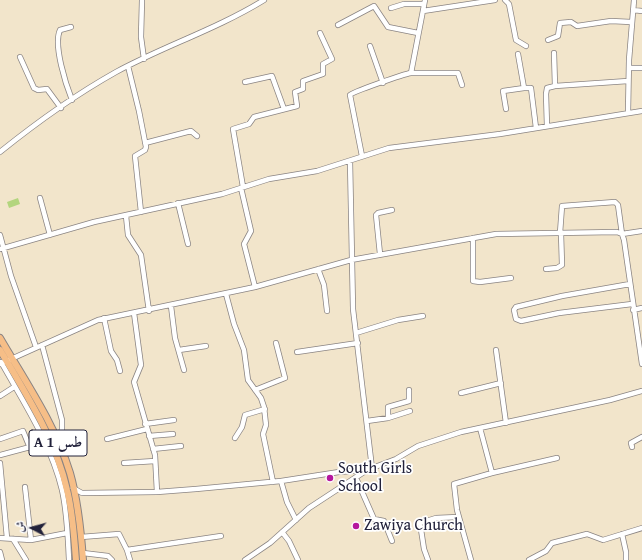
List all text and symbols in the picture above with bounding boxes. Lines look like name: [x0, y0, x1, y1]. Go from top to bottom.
road number: A 1 طس: [29, 430, 87, 456]
place label: South Girls School: [338, 459, 412, 497]
marker: South Girls School: [325, 473, 335, 483]
north arrow: [12, 508, 52, 548]
place label: Zawiya Church: [364, 516, 463, 536]
text: ش: [12, 520, 29, 533]
marker: Zawiya Church: [351, 521, 361, 531]

